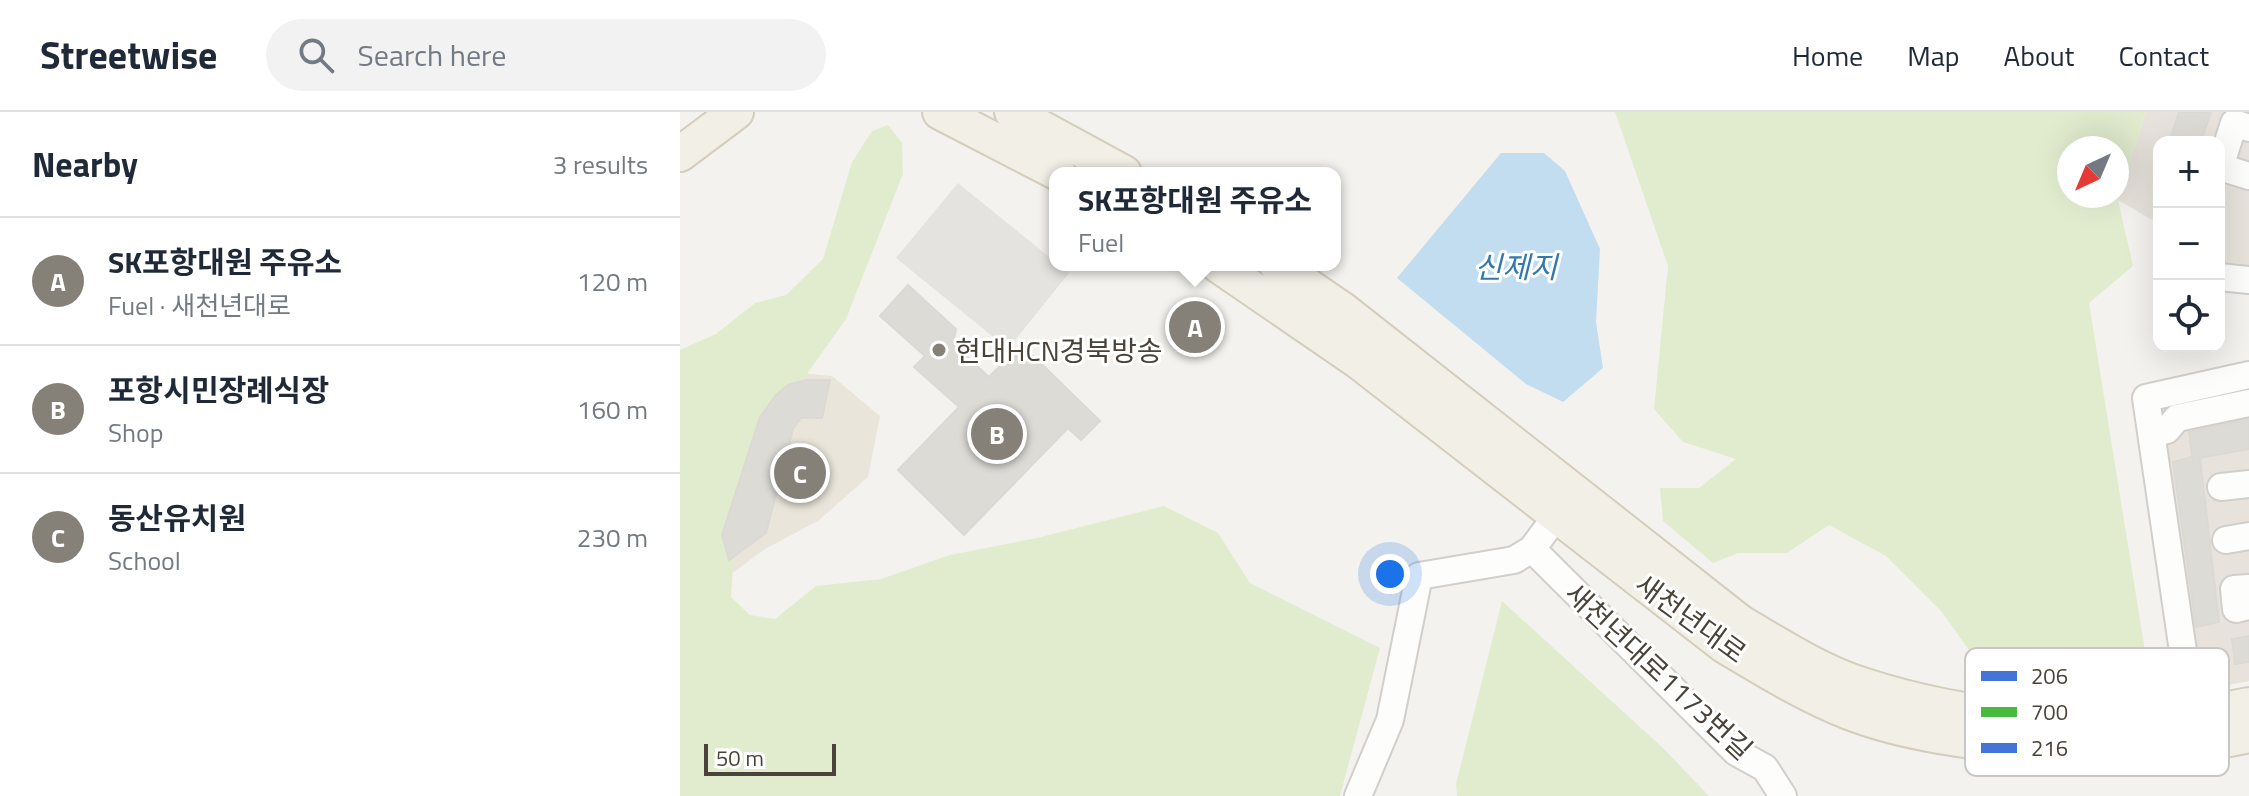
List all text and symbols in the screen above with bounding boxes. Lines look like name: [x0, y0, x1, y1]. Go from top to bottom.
search box: [266, 19, 826, 91]
text: Streetwise: [40, 26, 218, 84]
text: Search here: [358, 32, 506, 78]
icon: search: [294, 33, 338, 77]
text: Home: [1792, 34, 1863, 77]
text: Map: [1907, 34, 1960, 77]
text: About: [2004, 34, 2074, 77]
text: Contact: [2118, 34, 2209, 77]
north arrow: [2057, 136, 2129, 208]
map controls: [2153, 136, 2225, 352]
button: +: [2153, 136, 2225, 208]
text: Nearby: [32, 138, 138, 190]
text: 3 results: [553, 145, 648, 184]
popup: [1049, 167, 1341, 271]
text: SK포항대원 주유소: [1078, 177, 1312, 223]
button: −: [2153, 208, 2225, 280]
text: Fuel: [1078, 223, 1124, 262]
text: SK포항대원 주유소: [108, 239, 342, 285]
water label: 신제지: [1475, 244, 1560, 290]
text: A: [50, 262, 66, 301]
text: 120 m: [577, 262, 648, 301]
button: locate: [2153, 280, 2225, 352]
text: Fuel · 새천년대로: [108, 286, 291, 325]
pin: A: [1169, 297, 1221, 357]
place label: 현대HCN경북방송: [955, 329, 1163, 372]
marker: 현대HCN경북방송: [930, 341, 948, 359]
text: 포항시민장례식장: [108, 367, 329, 413]
text: B: [50, 390, 66, 429]
text: 160 m: [577, 390, 648, 429]
pin: B: [971, 404, 1023, 464]
text: Shop: [108, 413, 163, 452]
pin: C: [774, 443, 826, 503]
text: 동산유치원: [108, 495, 246, 541]
text: C: [51, 518, 65, 557]
text: 230 m: [577, 518, 648, 557]
text: School: [108, 541, 181, 580]
your location: [1370, 554, 1410, 594]
street label: 새천년대로: [1626, 563, 1756, 673]
street label: 새천년대로1173번길: [1555, 572, 1763, 770]
legend: [1965, 648, 2229, 776]
text: 206: [2031, 659, 2068, 693]
text: 700: [2031, 695, 2068, 729]
text: 216: [2031, 731, 2068, 765]
scale bar: [704, 740, 836, 776]
text: 50 m: [716, 741, 764, 775]

